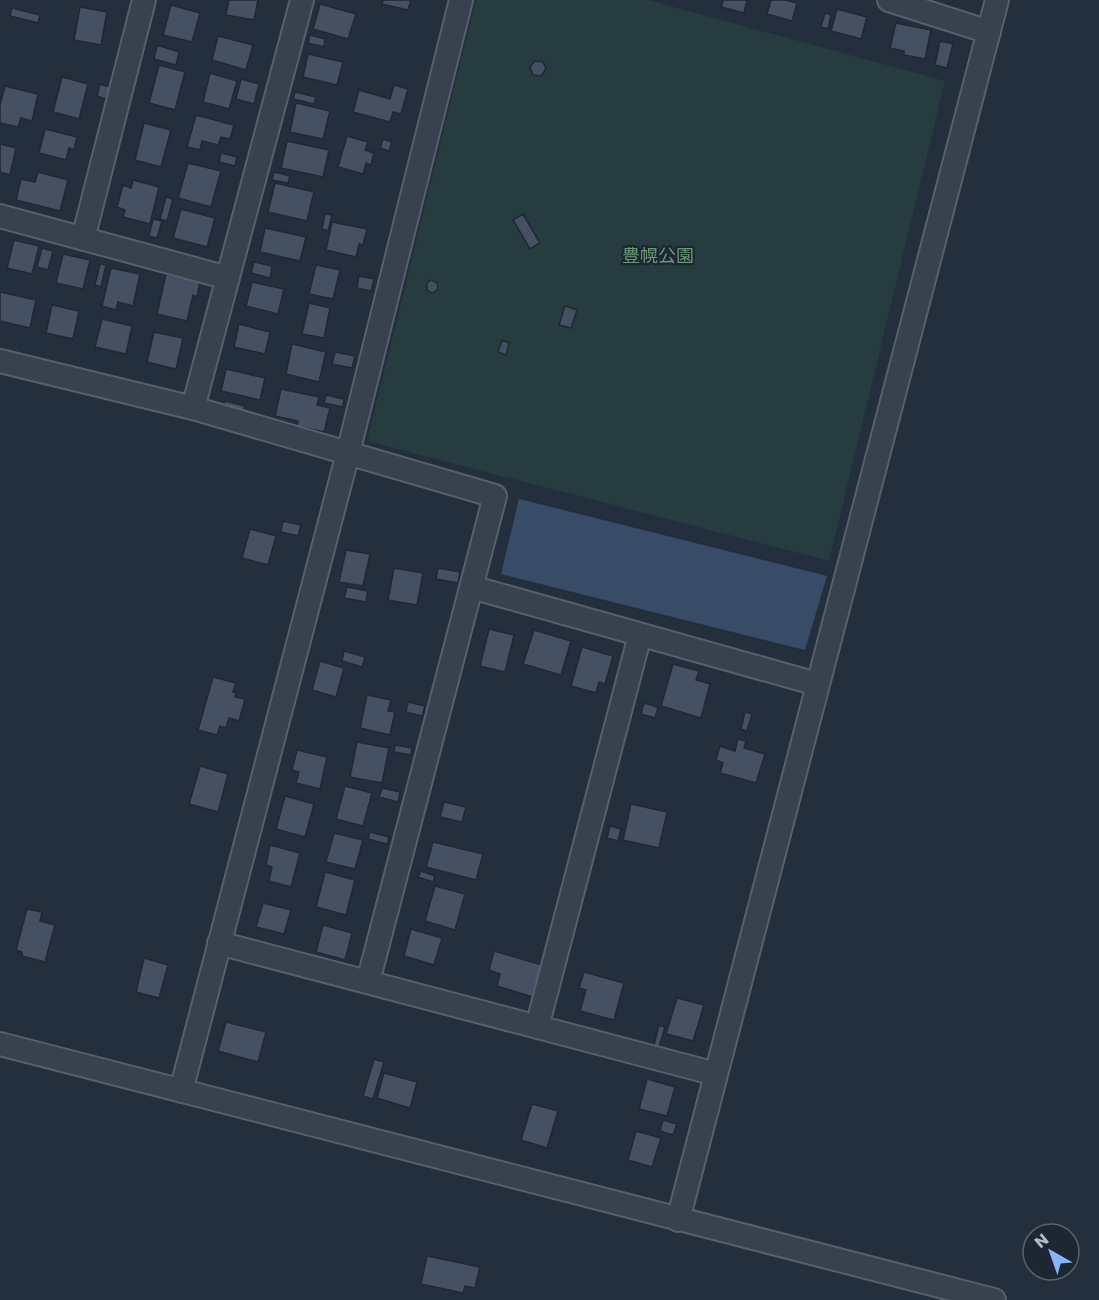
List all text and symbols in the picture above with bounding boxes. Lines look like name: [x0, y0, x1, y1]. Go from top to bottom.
park label: 豊幌公園: [622, 243, 694, 268]
north arrow: [1021, 1222, 1081, 1282]
text: N: [1030, 1228, 1054, 1254]

